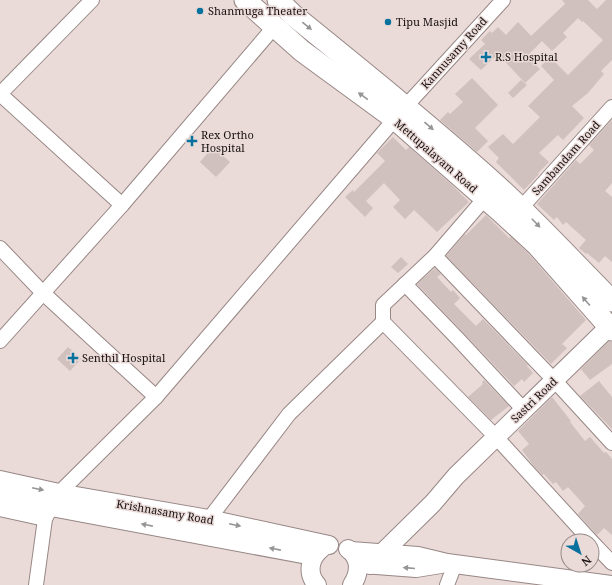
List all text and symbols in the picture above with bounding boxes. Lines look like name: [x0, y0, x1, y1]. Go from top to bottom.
place label: Shanmuga Theater: [208, 3, 308, 18]
marker: Shanmuga Theater: [195, 6, 205, 16]
street label: Kannusamy Road: [417, 13, 490, 92]
place label: Tipu Masjid: [396, 14, 458, 29]
marker: Tipu Masjid: [383, 17, 393, 27]
one-way arrow: [301, 22, 312, 31]
place label: R.S Hospital: [495, 49, 558, 64]
marker: R.S Hospital: [480, 51, 492, 63]
one-way arrow: [358, 92, 369, 100]
street label: Mettupalayam Road: [392, 115, 481, 196]
street label: Sambandam Road: [528, 117, 603, 198]
one-way arrow: [424, 122, 434, 131]
place label: Rex Ortho Hospital: [201, 127, 254, 155]
marker: Rex Ortho Hospital: [186, 135, 198, 147]
one-way arrow: [531, 218, 541, 228]
one-way arrow: [581, 295, 590, 306]
place label: Senthil Hospital: [82, 350, 166, 365]
marker: Senthil Hospital: [67, 352, 79, 364]
street label: Sastri Road: [507, 374, 560, 426]
one-way arrow: [32, 486, 44, 492]
street label: Krishnasamy Road: [115, 496, 215, 527]
one-way arrow: [141, 521, 154, 527]
one-way arrow: [229, 522, 241, 528]
north arrow: [560, 533, 600, 573]
one-way arrow: [269, 546, 281, 552]
text: N: [578, 553, 595, 570]
one-way arrow: [403, 564, 415, 571]

